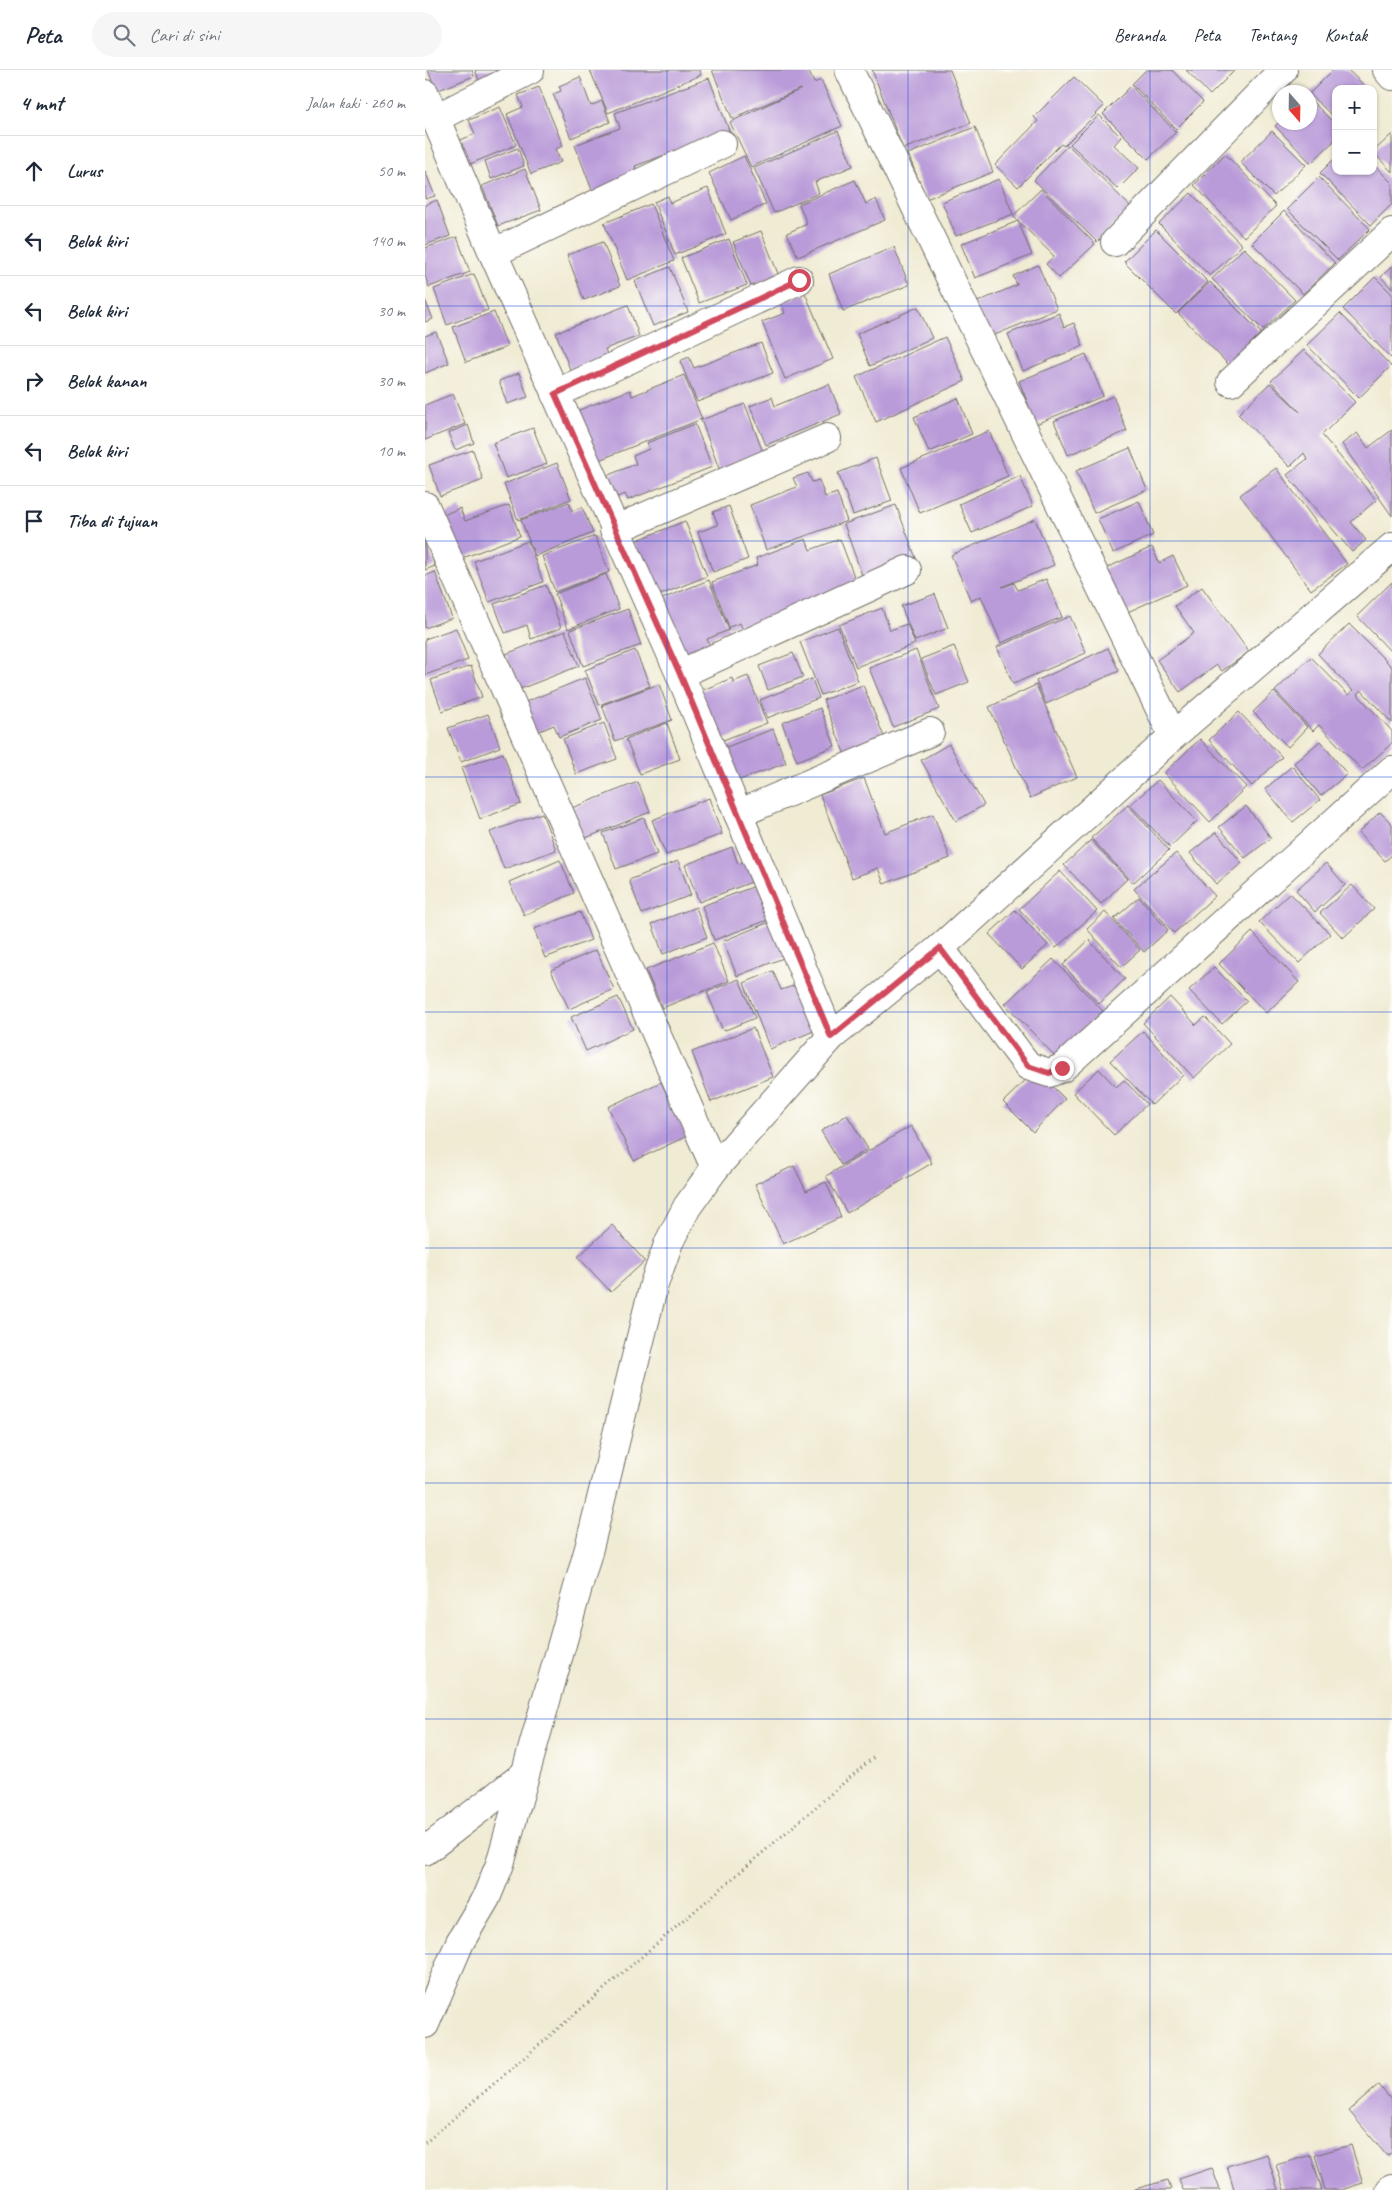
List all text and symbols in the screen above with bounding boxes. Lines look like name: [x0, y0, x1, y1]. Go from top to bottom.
search box: [92, 12, 442, 57]
text: Peta: [25, 20, 62, 50]
icon: search: [110, 21, 138, 49]
text: Cari di sini: [150, 23, 220, 47]
text: Beranda: [1114, 24, 1165, 46]
text: Peta: [1193, 24, 1220, 46]
text: Tentang: [1248, 24, 1297, 46]
text: Kontak: [1325, 24, 1367, 46]
north arrow: [1272, 85, 1317, 130]
map controls: [1332, 85, 1377, 175]
button: +: [1332, 85, 1377, 130]
text: 4 mnt: [20, 90, 63, 116]
text: Jalan kaki · 260 m: [307, 93, 405, 113]
button: −: [1332, 130, 1377, 175]
icon: ahead: [20, 157, 48, 185]
text: Lurus: [67, 159, 102, 183]
text: 50 m: [378, 161, 405, 181]
icon: left: [20, 227, 48, 255]
text: Belok kiri: [67, 229, 127, 253]
text: 140 m: [371, 231, 405, 251]
route start: [788, 269, 811, 292]
icon: left: [20, 297, 48, 325]
text: Belok kiri: [67, 299, 127, 323]
text: 30 m: [378, 301, 405, 321]
icon: right: [20, 367, 48, 395]
text: Belok kanan: [67, 369, 146, 393]
text: 30 m: [378, 371, 405, 391]
icon: left: [20, 437, 48, 465]
text: Belok kiri: [67, 439, 127, 463]
text: 10 m: [378, 441, 405, 461]
icon: arrive: [20, 507, 48, 535]
text: Tiba di tujuan: [67, 509, 157, 533]
route end: [1051, 1057, 1074, 1080]

